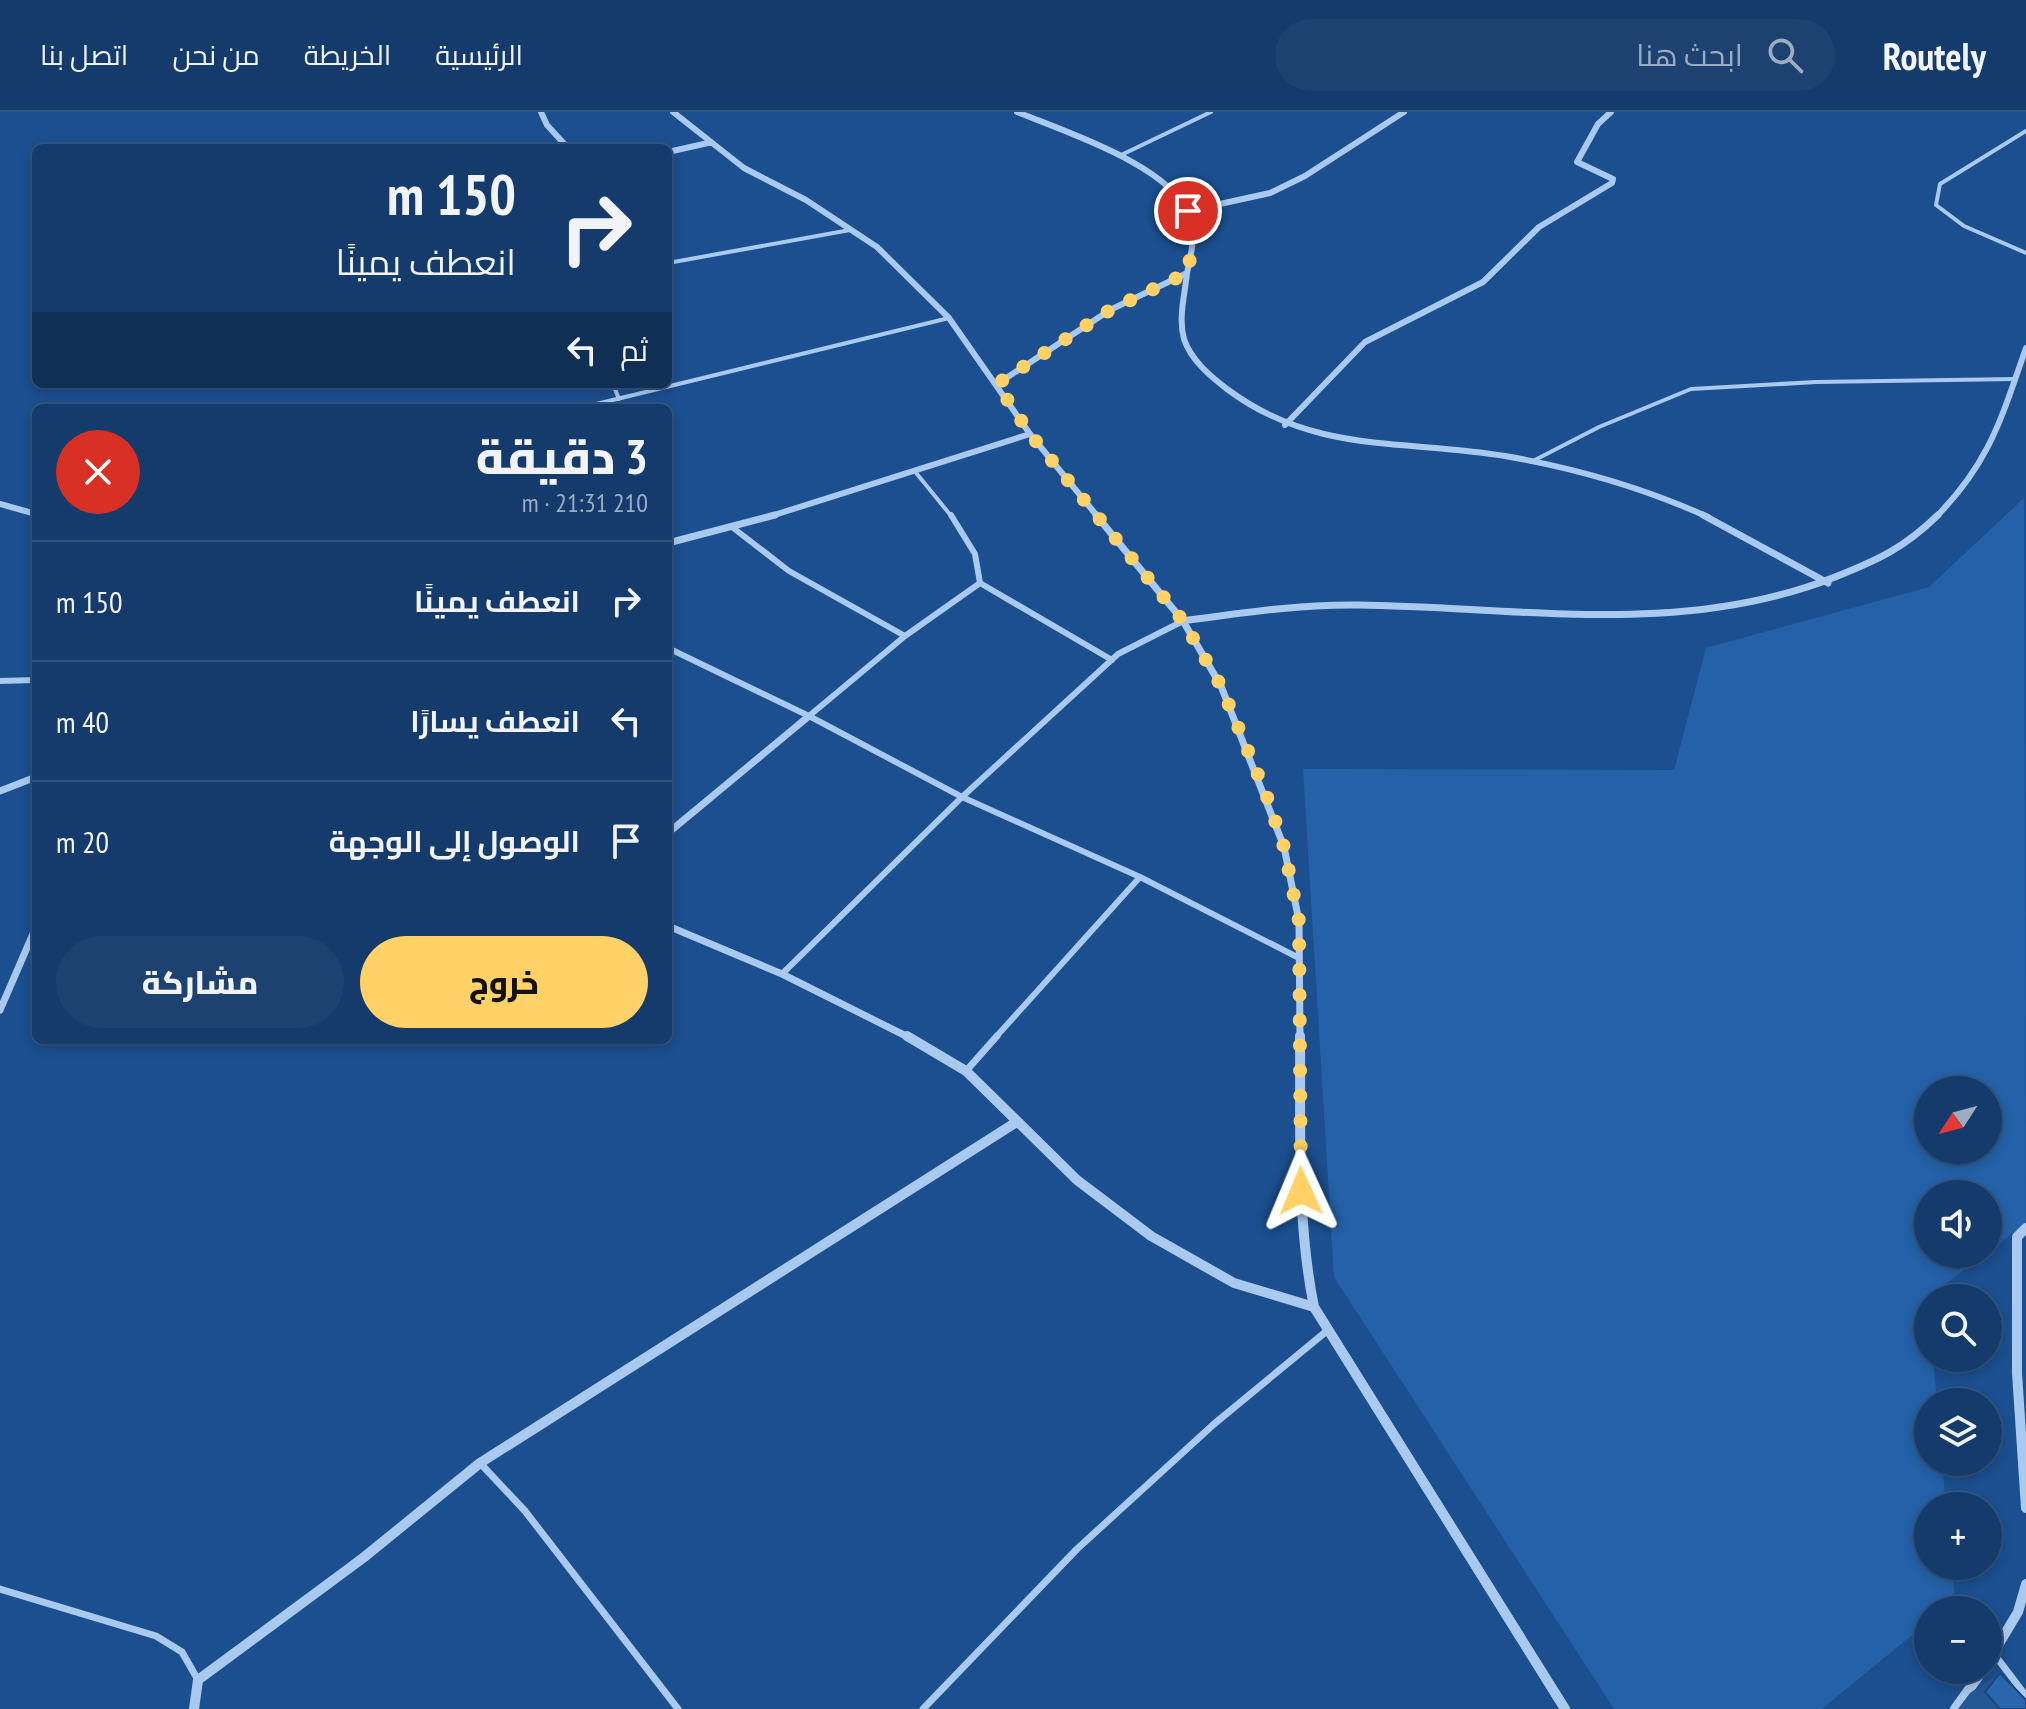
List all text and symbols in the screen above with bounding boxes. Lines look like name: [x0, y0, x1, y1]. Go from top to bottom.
search box: [1275, 19, 1835, 91]
text: Routely: [1883, 31, 1986, 80]
icon: search: [1763, 33, 1807, 77]
text: ابحث هنا: [1636, 35, 1743, 74]
text: اتصل بنا: [40, 36, 128, 73]
text: من نحن: [172, 36, 260, 73]
text: الخريطة: [304, 36, 391, 73]
text: الرئيسية: [435, 36, 523, 73]
text: 150 m: [387, 158, 516, 230]
icon: right: [544, 176, 648, 280]
pin: [1154, 177, 1222, 245]
icon: arrive: [1166, 189, 1210, 233]
text: انعطف يمينًا: [336, 238, 516, 285]
icon: left: [560, 328, 604, 372]
text: ثم: [620, 330, 648, 369]
text: 3 دقيقة: [476, 425, 648, 487]
button: close: [56, 430, 140, 514]
text: 210 m · 21:31: [522, 486, 648, 519]
icon: right: [604, 579, 648, 623]
text: انعطف يمينًا: [414, 581, 580, 620]
text: 150 m: [56, 582, 122, 621]
icon: left: [604, 699, 648, 743]
text: انعطف يسارًا: [410, 701, 580, 740]
text: 40 m: [56, 702, 109, 741]
icon: arrive: [604, 819, 648, 863]
text: الوصول إلى الوجهة: [329, 821, 580, 860]
text: 20 m: [56, 822, 109, 861]
button: مشاركة: [56, 936, 344, 1028]
button: خروج: [360, 936, 648, 1028]
north arrow: [1914, 1076, 2002, 1164]
map controls: [1914, 1076, 2002, 1684]
position arrow: [1259, 1149, 1343, 1233]
button: sound: [1914, 1180, 2002, 1268]
button: search: [1914, 1284, 2002, 1372]
button: layers: [1914, 1388, 2002, 1476]
button: +: [1914, 1492, 2002, 1580]
button: −: [1914, 1596, 2002, 1684]

